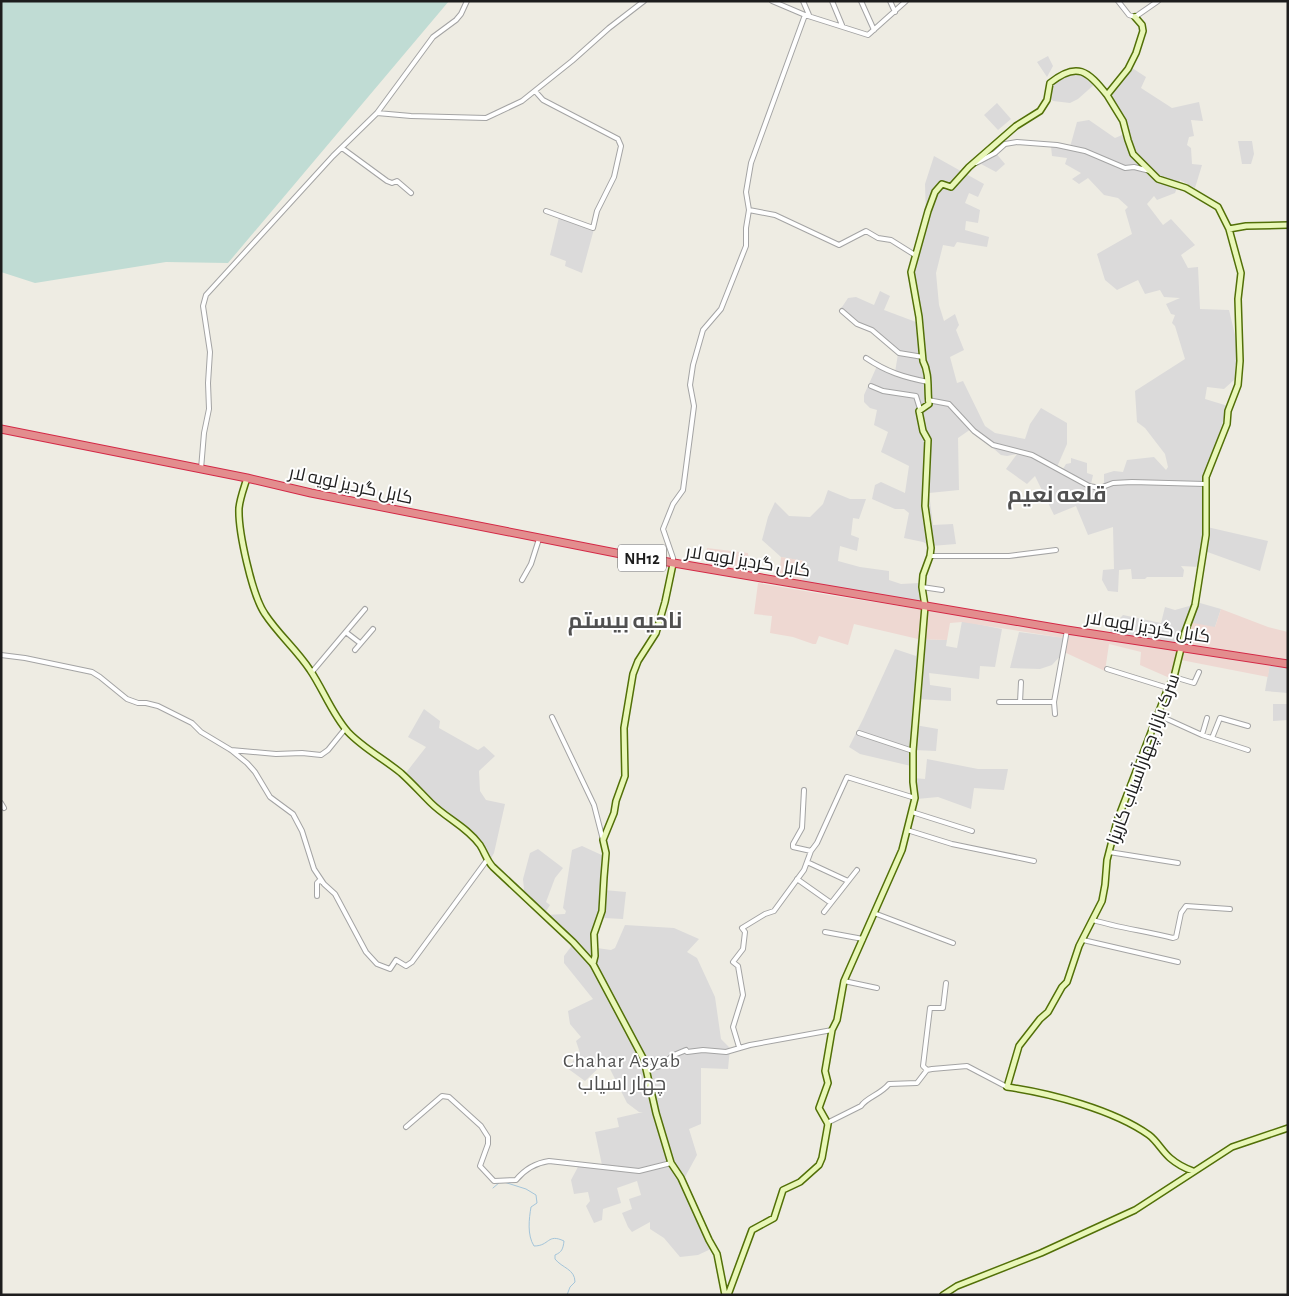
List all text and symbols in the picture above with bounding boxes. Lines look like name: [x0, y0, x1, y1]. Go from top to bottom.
street label: کابل گردیز لویه لار: [286, 464, 414, 509]
district label: قلعه نعيم: [1007, 484, 1107, 510]
street label: کابل گردیز لویه لار: [683, 543, 812, 582]
road number: NH12: [618, 544, 666, 572]
street label: کابل گردیز لویه لار: [1083, 609, 1212, 648]
district label: ناحیه بیستم: [568, 610, 682, 636]
street label: سرک بازار چهارآسیاب کاریزا: [1103, 671, 1185, 848]
district label: Chahar Asyab چهار اسیاب: [563, 1051, 681, 1096]

